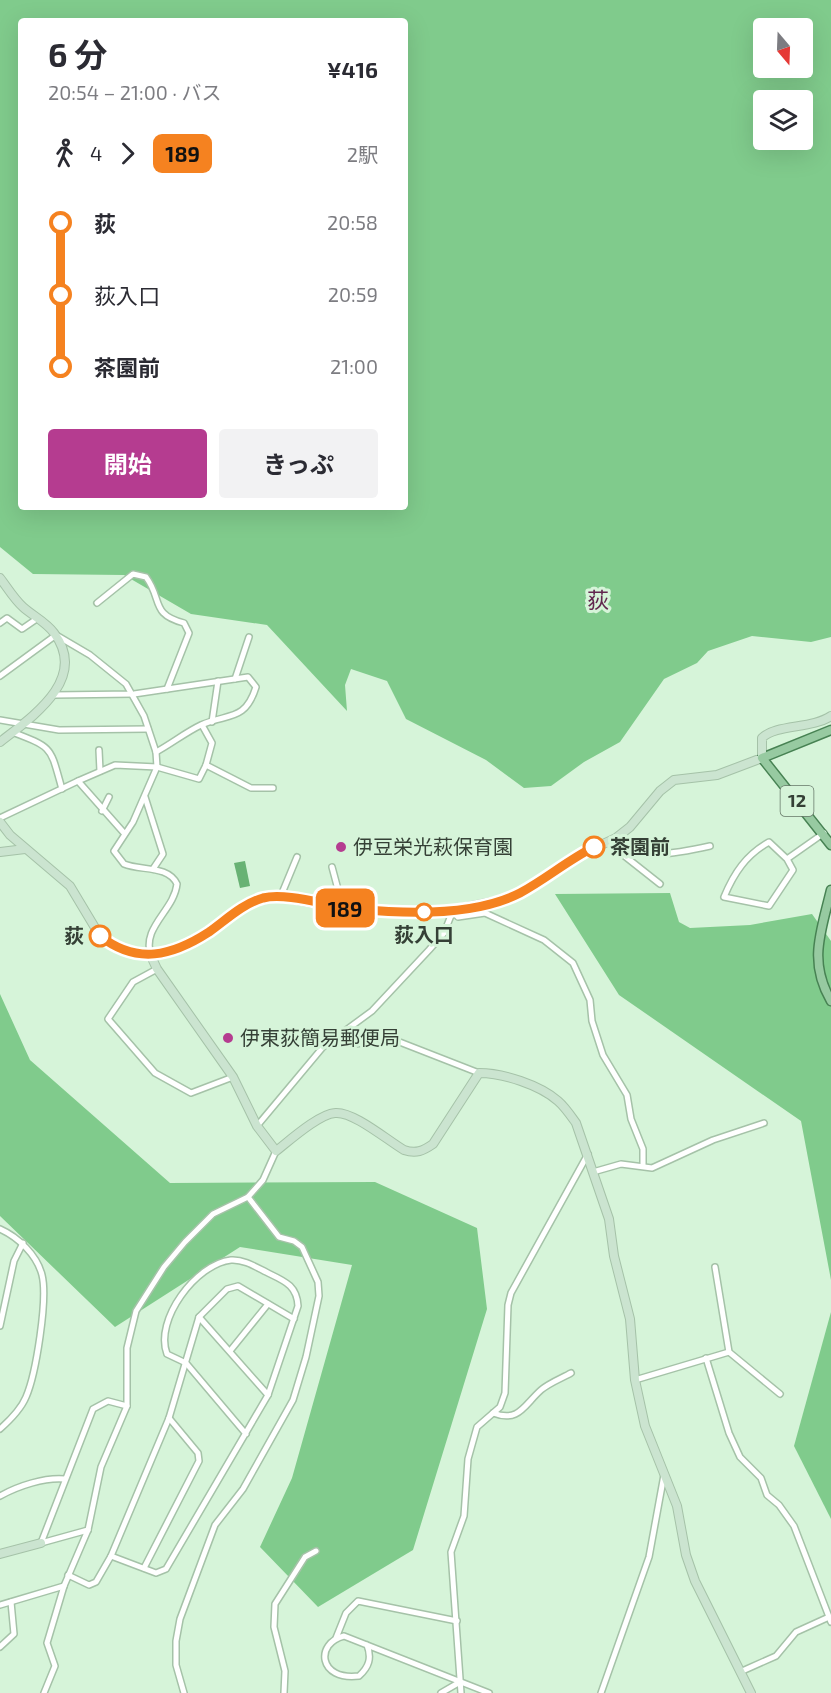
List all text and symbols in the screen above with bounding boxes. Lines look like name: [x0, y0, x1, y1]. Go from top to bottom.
north arrow: [753, 18, 813, 78]
map controls: [753, 18, 813, 150]
text: 6 分: [48, 34, 108, 74]
text: ¥416: [327, 56, 378, 82]
text: 20:54 – 21:00 · バス: [48, 80, 221, 104]
button: layers: [753, 90, 813, 150]
icon: walk: [48, 137, 81, 170]
icon: forward: [111, 137, 144, 170]
text: 4: [90, 141, 102, 165]
text: 189: [165, 141, 200, 166]
text: 2駅: [347, 142, 378, 166]
text: 荻: [94, 210, 116, 236]
text: 20:58: [327, 210, 378, 234]
text: 荻入口: [94, 282, 160, 308]
text: 20:59: [328, 282, 378, 306]
text: 茶園前: [94, 354, 160, 380]
text: 21:00: [330, 354, 378, 378]
button: 開始: [48, 429, 207, 498]
button: きっぷ: [219, 429, 378, 498]
district label: 荻: [587, 586, 609, 612]
road number: 12: [780, 786, 814, 816]
place label: 伊豆栄光萩保育園: [353, 834, 513, 858]
place label: 茶園前: [610, 834, 670, 858]
marker: 茶園前: [583, 836, 605, 858]
marker: 伊豆栄光萩保育園: [334, 840, 348, 854]
line badge: 189: [310, 888, 380, 928]
text: 189: [328, 896, 362, 921]
marker: 荻入口: [415, 903, 433, 921]
place label: 荻入口: [394, 922, 454, 946]
place label: 荻: [64, 923, 84, 947]
marker: 荻: [89, 925, 111, 947]
place label: 伊東荻簡易郵便局: [240, 1025, 400, 1049]
marker: 伊東荻簡易郵便局: [221, 1031, 235, 1045]

